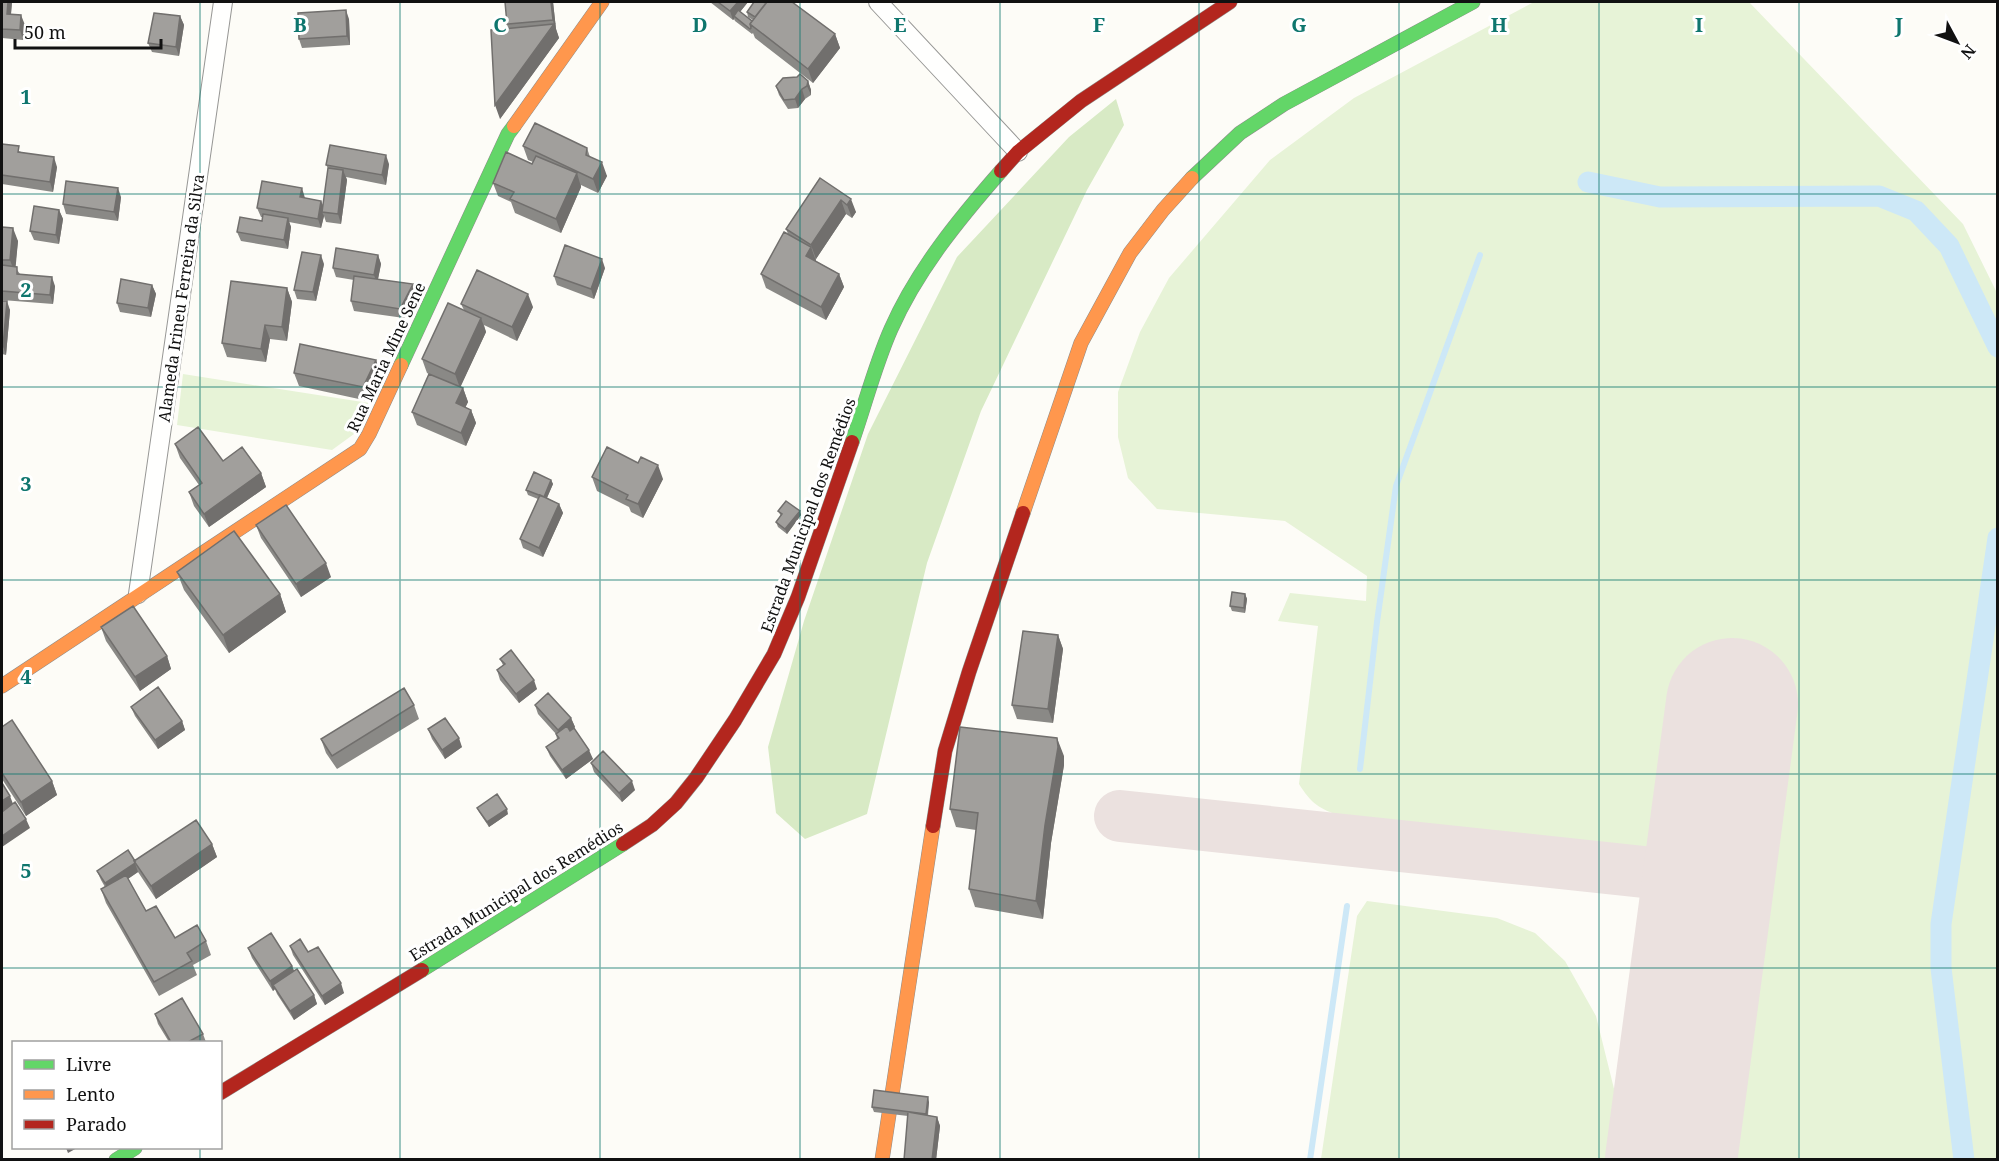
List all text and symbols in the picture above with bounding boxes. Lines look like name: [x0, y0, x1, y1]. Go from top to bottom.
text: B: [293, 11, 307, 38]
text: C: [493, 11, 507, 38]
text: D: [692, 11, 708, 38]
text: E: [893, 11, 907, 38]
text: F: [1093, 11, 1105, 38]
text: G: [1291, 11, 1307, 38]
text: H: [1491, 11, 1507, 38]
text: I: [1695, 11, 1703, 38]
text: J: [1894, 11, 1903, 38]
scale bar: [15, 12, 160, 50]
north arrow: [1927, 12, 1987, 72]
text: 50 m: [24, 20, 66, 44]
text: N: [1956, 40, 1981, 64]
text: 1: [20, 83, 32, 110]
street label: Alameda Irineu Ferreira da Silva: [153, 173, 209, 423]
text: 2: [20, 276, 32, 303]
street label: Rua Maria Mine Sene: [342, 278, 430, 436]
street label: Estrada Municipal dos Remédios: [755, 395, 861, 635]
text: 3: [20, 470, 32, 497]
text: 4: [20, 663, 32, 690]
street label: Estrada Municipal dos Remédios: [405, 816, 627, 966]
text: 5: [20, 857, 32, 884]
legend: [12, 1041, 222, 1149]
text: Livre: [66, 1052, 112, 1076]
text: Lento: [66, 1082, 115, 1106]
text: Parado: [66, 1112, 127, 1136]

